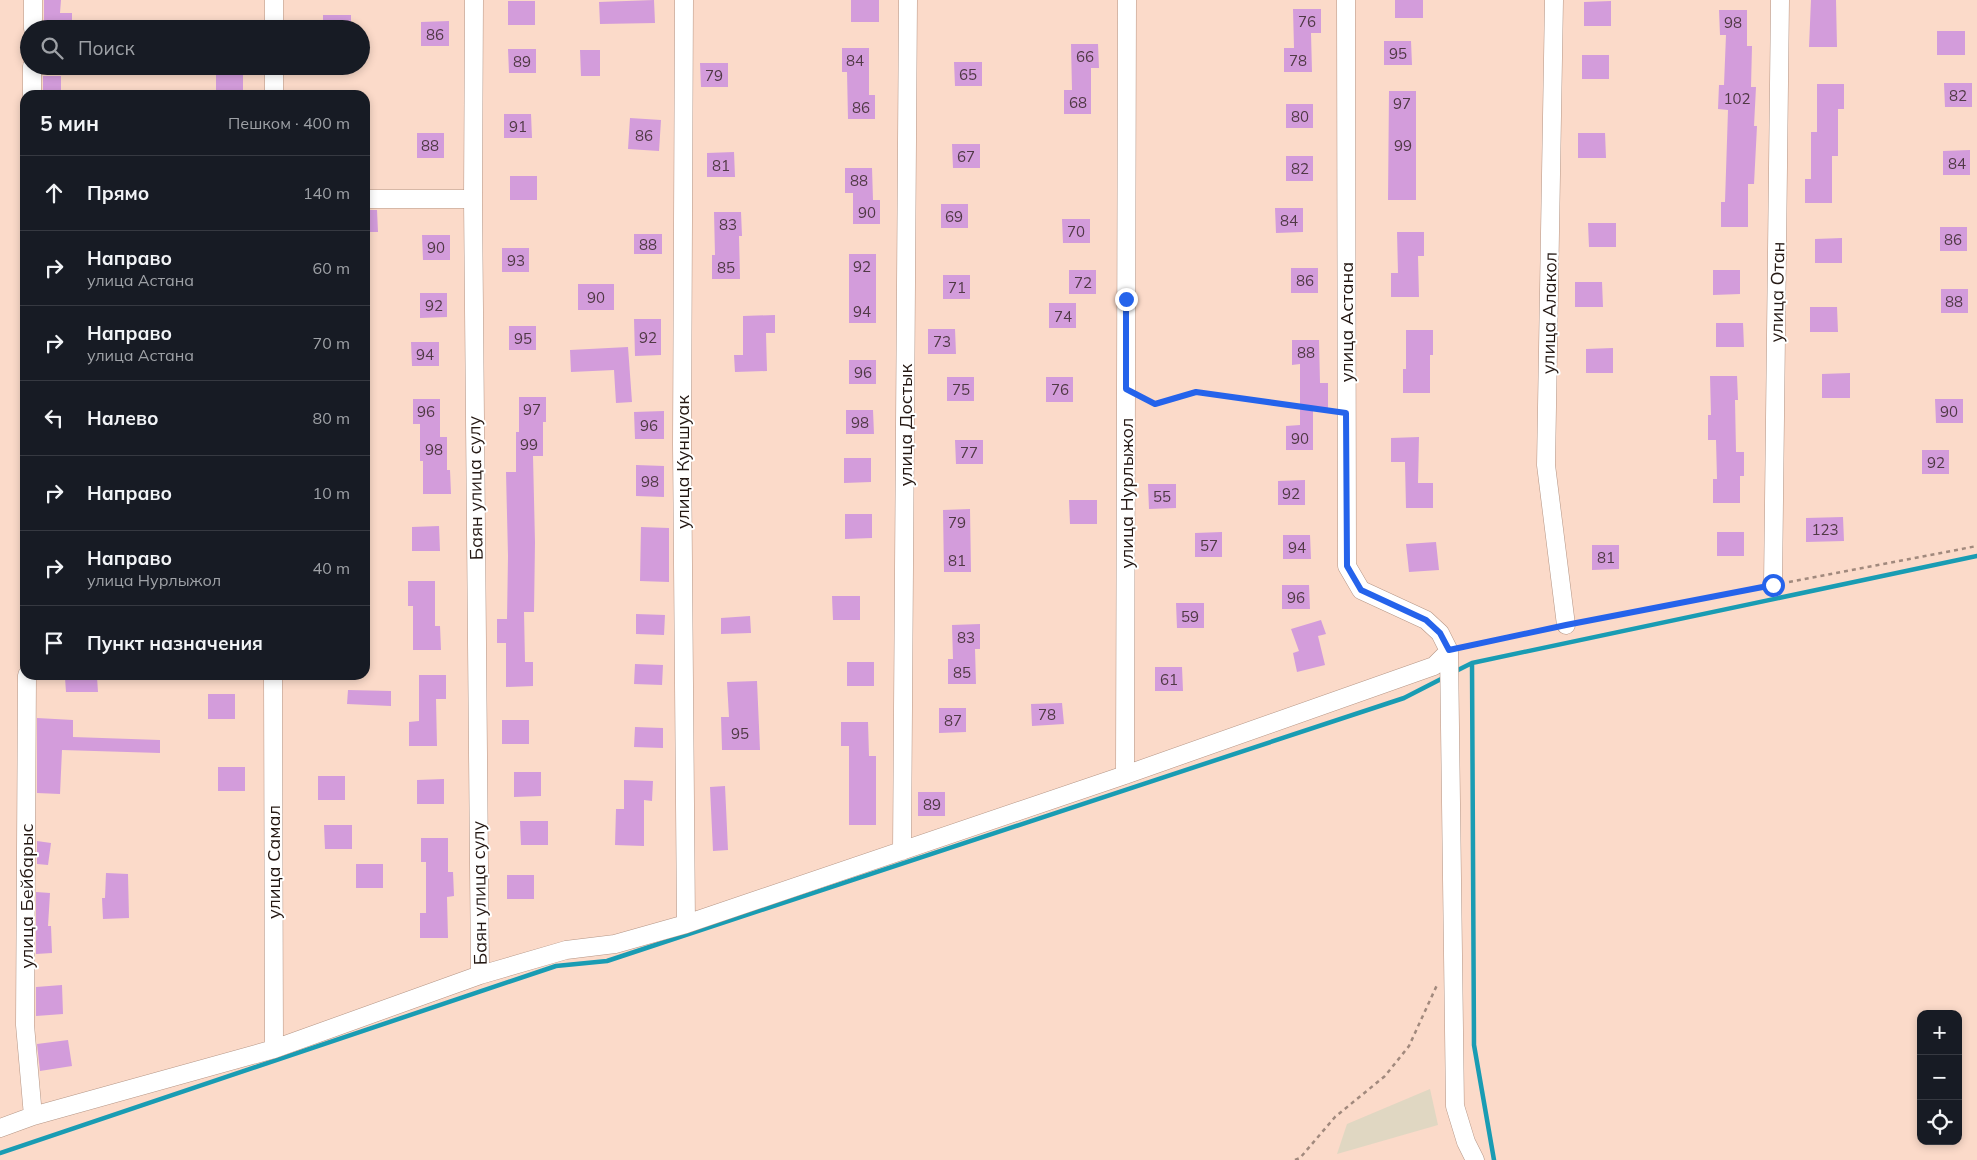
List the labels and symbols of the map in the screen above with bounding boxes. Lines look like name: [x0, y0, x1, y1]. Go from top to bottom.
house number: 76: [1298, 12, 1316, 31]
house number: 98: [1724, 13, 1742, 32]
house number: 86: [426, 25, 444, 44]
house number: 95: [1389, 44, 1407, 63]
house number: 66: [1076, 47, 1094, 66]
house number: 84: [846, 51, 864, 70]
house number: 78: [1289, 51, 1307, 70]
house number: 89: [513, 52, 531, 71]
house number: 65: [959, 65, 977, 84]
house number: 79: [705, 66, 723, 85]
house number: 82: [1949, 86, 1967, 105]
house number: 102: [1723, 89, 1751, 108]
house number: 68: [1069, 93, 1087, 112]
house number: 97: [1393, 94, 1411, 113]
house number: 86: [852, 98, 870, 117]
house number: 80: [1291, 107, 1309, 126]
house number: 91: [509, 117, 527, 136]
house number: 86: [635, 126, 653, 145]
house number: 88: [421, 136, 439, 155]
house number: 99: [1394, 136, 1412, 155]
house number: 67: [957, 147, 975, 166]
house number: 84: [1948, 154, 1966, 173]
house number: 81: [712, 156, 730, 175]
house number: 82: [1291, 159, 1309, 178]
house number: 88: [850, 171, 868, 190]
house number: 90: [858, 203, 876, 222]
house number: 69: [945, 207, 963, 226]
house number: 84: [1280, 211, 1298, 230]
house number: 83: [719, 215, 737, 234]
house number: 70: [1067, 222, 1085, 241]
house number: 86: [1944, 230, 1962, 249]
house number: 88: [639, 235, 657, 254]
house number: 90: [427, 238, 445, 257]
street label: улица Отан: [1765, 241, 1789, 343]
house number: 93: [507, 251, 525, 270]
street label: улица Алакол: [1536, 252, 1562, 374]
house number: 92: [853, 257, 871, 276]
house number: 85: [717, 258, 735, 277]
street label: улица Астана: [1335, 262, 1358, 382]
house number: 86: [1296, 271, 1314, 290]
house number: 72: [1074, 273, 1092, 292]
house number: 71: [948, 278, 966, 297]
house number: 90: [587, 288, 605, 307]
route end: [1115, 288, 1138, 311]
house number: 88: [1945, 292, 1963, 311]
house number: 92: [425, 296, 443, 315]
house number: 94: [853, 302, 871, 321]
house number: 74: [1054, 307, 1072, 326]
house number: 92: [639, 328, 657, 347]
house number: 95: [514, 329, 532, 348]
house number: 73: [933, 332, 951, 351]
house number: 88: [1297, 343, 1315, 362]
house number: 94: [416, 345, 434, 364]
house number: 96: [854, 363, 872, 382]
street label: улица Достык: [894, 363, 917, 486]
house number: 75: [952, 380, 970, 399]
house number: 76: [1051, 380, 1069, 399]
street label: улица Куншуак: [671, 395, 694, 529]
house number: 97: [523, 400, 541, 419]
house number: 96: [417, 402, 435, 421]
house number: 90: [1940, 402, 1958, 421]
house number: 98: [851, 413, 869, 432]
street label: Баян улица сулу: [462, 415, 488, 560]
house number: 96: [640, 416, 658, 435]
street label: улица Нурлыжол: [1115, 418, 1138, 568]
house number: 90: [1291, 429, 1309, 448]
house number: 99: [520, 435, 538, 454]
house number: 98: [425, 440, 443, 459]
house number: 77: [960, 443, 978, 462]
house number: 92: [1927, 453, 1945, 472]
house number: 98: [641, 472, 659, 491]
house number: 92: [1282, 484, 1300, 503]
house number: 55: [1153, 487, 1171, 506]
house number: 79: [948, 513, 966, 532]
house number: 123: [1811, 520, 1839, 539]
house number: 57: [1200, 536, 1218, 555]
house number: 94: [1288, 538, 1306, 557]
house number: 81: [1597, 548, 1615, 567]
house number: 81: [948, 551, 966, 570]
route start: [1762, 574, 1785, 597]
house number: 96: [1287, 588, 1305, 607]
house number: 59: [1181, 607, 1199, 626]
house number: 83: [957, 628, 975, 647]
house number: 85: [953, 663, 971, 682]
house number: 61: [1160, 670, 1178, 689]
house number: 78: [1038, 705, 1056, 724]
house number: 87: [944, 711, 962, 730]
house number: 95: [731, 724, 749, 743]
house number: 89: [923, 795, 941, 814]
street label: улица Самал: [262, 805, 285, 919]
street label: Баян улица сулу: [466, 820, 492, 965]
street label: улица Бейбарыс: [15, 824, 38, 968]

